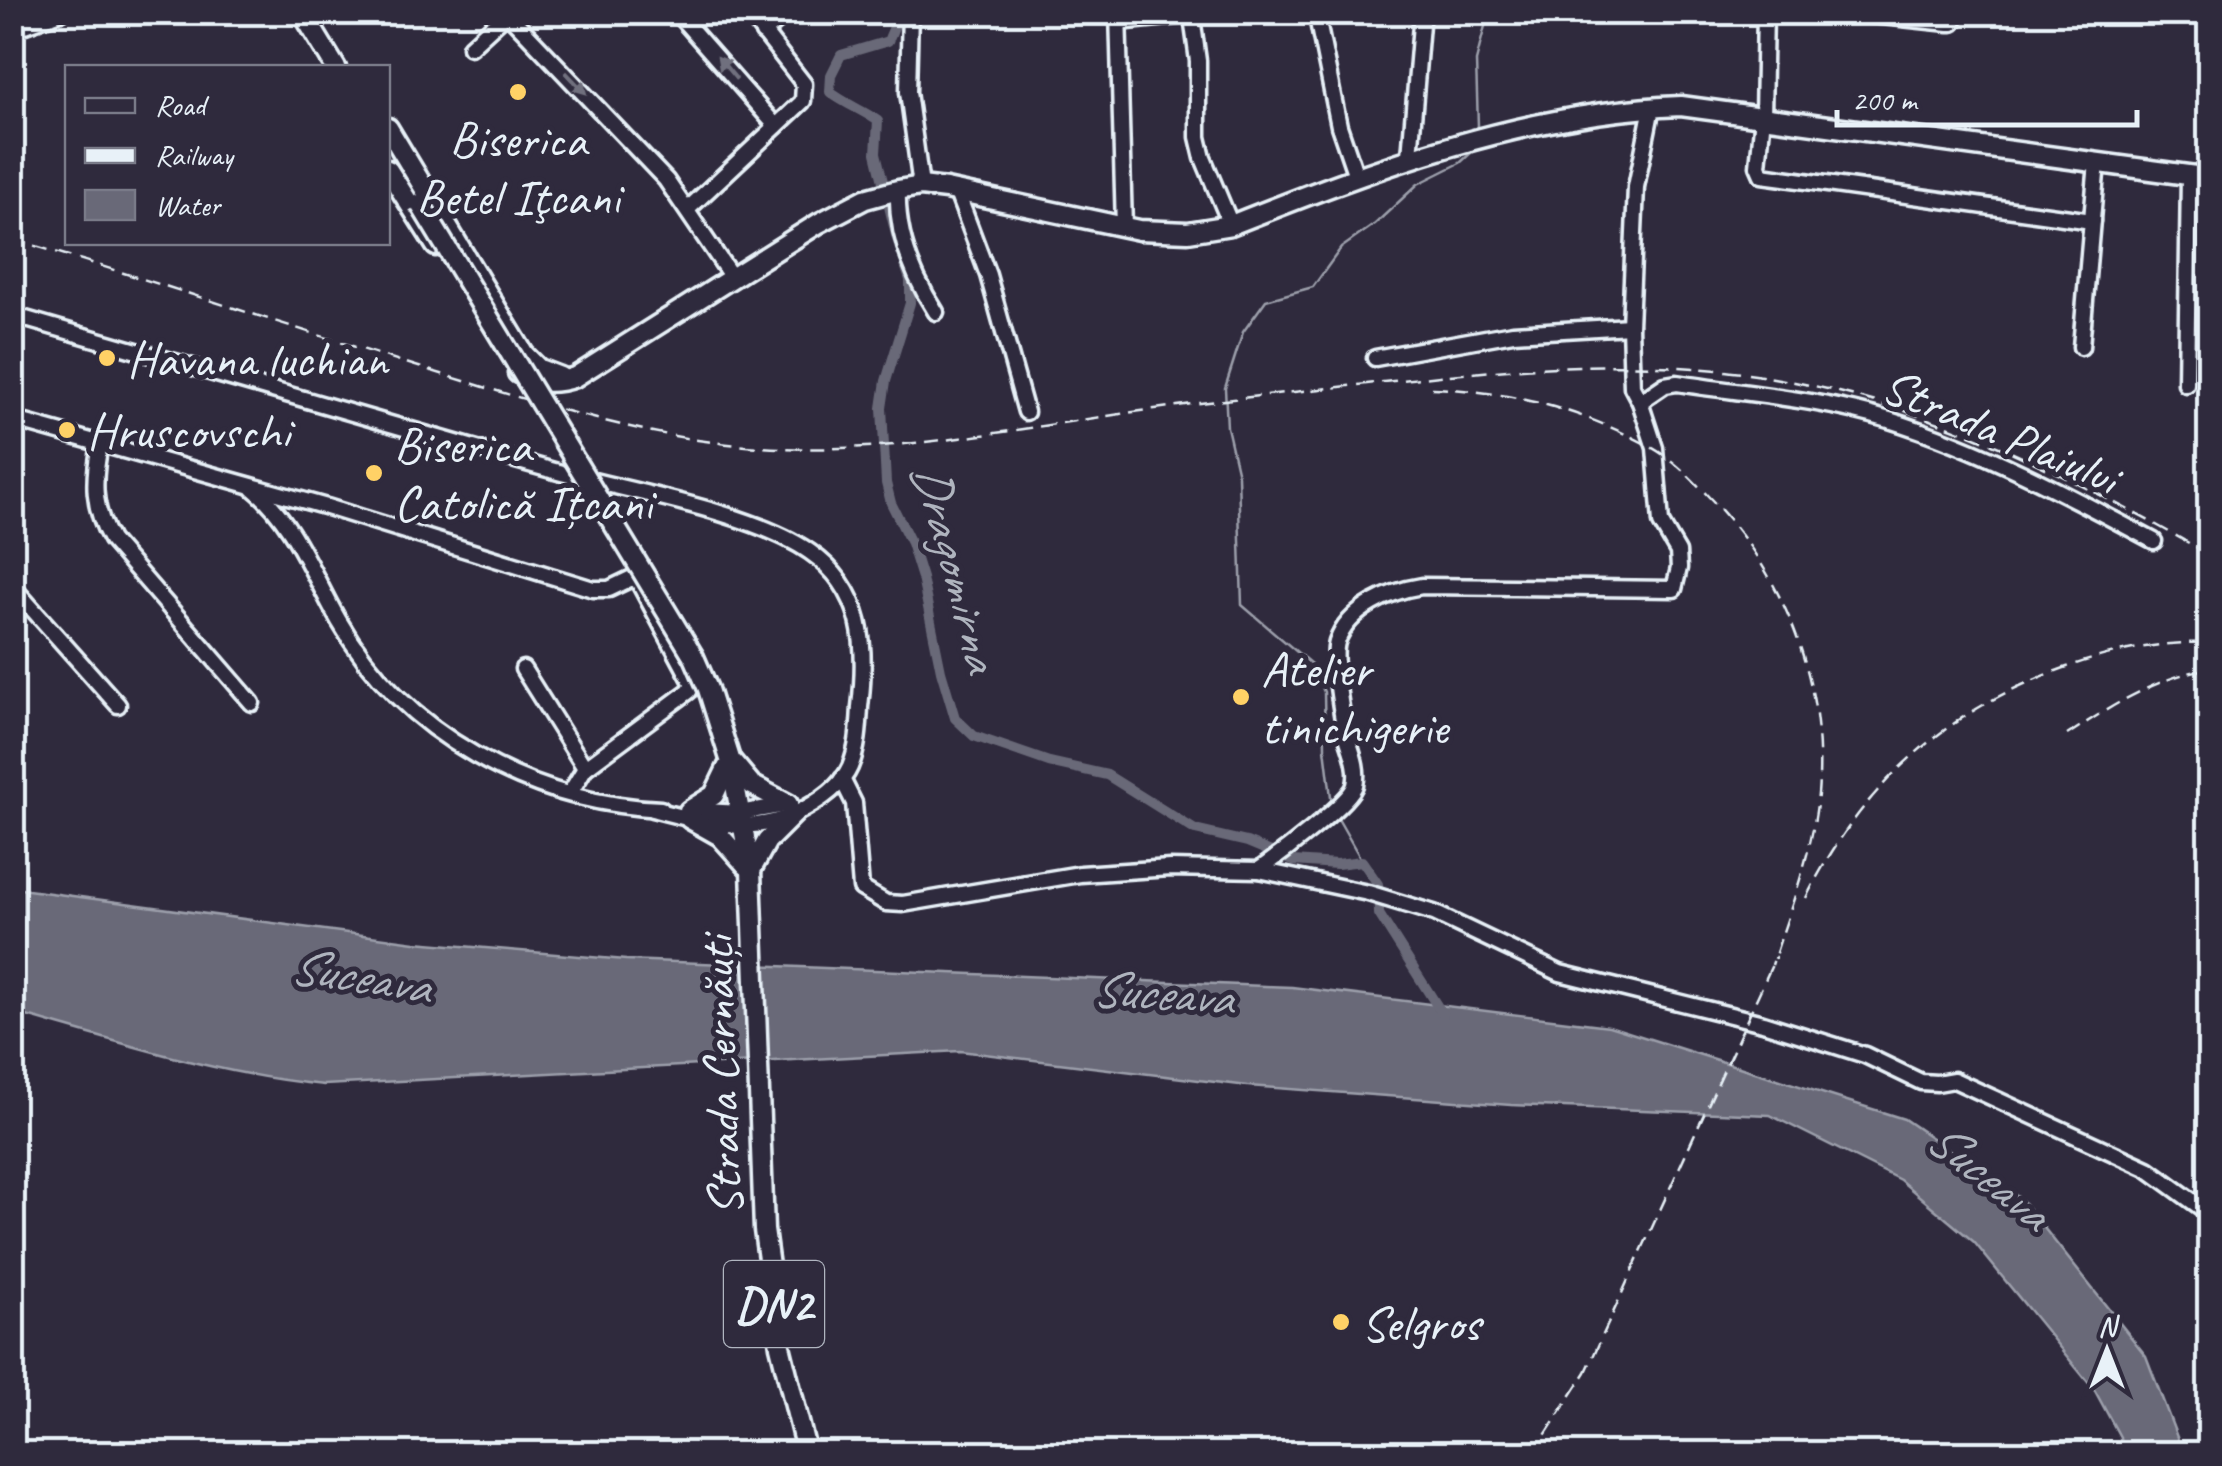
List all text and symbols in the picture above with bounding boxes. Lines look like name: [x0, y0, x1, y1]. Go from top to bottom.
one-way arrow: [717, 56, 738, 81]
legend: [65, 65, 390, 245]
scale bar: [1837, 65, 2137, 127]
one-way arrow: [563, 70, 587, 94]
marker: Biserica Betel Iţcani: [507, 81, 529, 103]
text: 200 m: [1852, 81, 1919, 119]
text: Road: [155, 86, 209, 124]
place label: Biserica Betel Iţcani: [416, 108, 625, 229]
text: Railway: [155, 136, 235, 174]
text: Water: [155, 186, 222, 224]
place label: Havana luchian: [127, 328, 390, 391]
marker: Havana luchian: [96, 347, 118, 369]
street label: Strada Plaiului: [1873, 353, 2133, 511]
place label: Hruscovschi: [87, 400, 295, 463]
place label: Biserica Catolică Ițcani: [394, 414, 658, 535]
marker: Hruscovschi: [56, 419, 78, 441]
water label: Dragomirna: [897, 455, 1016, 681]
marker: Biserica Catolică Ițcani: [363, 462, 385, 484]
place label: Atelier tinichigerie: [1261, 638, 1451, 759]
marker: Atelier tinichigerie: [1230, 686, 1252, 708]
street label: Strada Cernăuți: [684, 929, 757, 1217]
water label: Suceava: [285, 932, 438, 1020]
water label: Suceava: [1090, 955, 1238, 1031]
water label: Suceava: [1913, 1105, 2067, 1247]
road number: DN2: [724, 1261, 824, 1347]
place label: Selgros: [1361, 1292, 1485, 1355]
north arrow: [2057, 1301, 2157, 1401]
text: N: [2098, 1309, 2120, 1344]
marker: Selgros: [1330, 1311, 1352, 1333]

